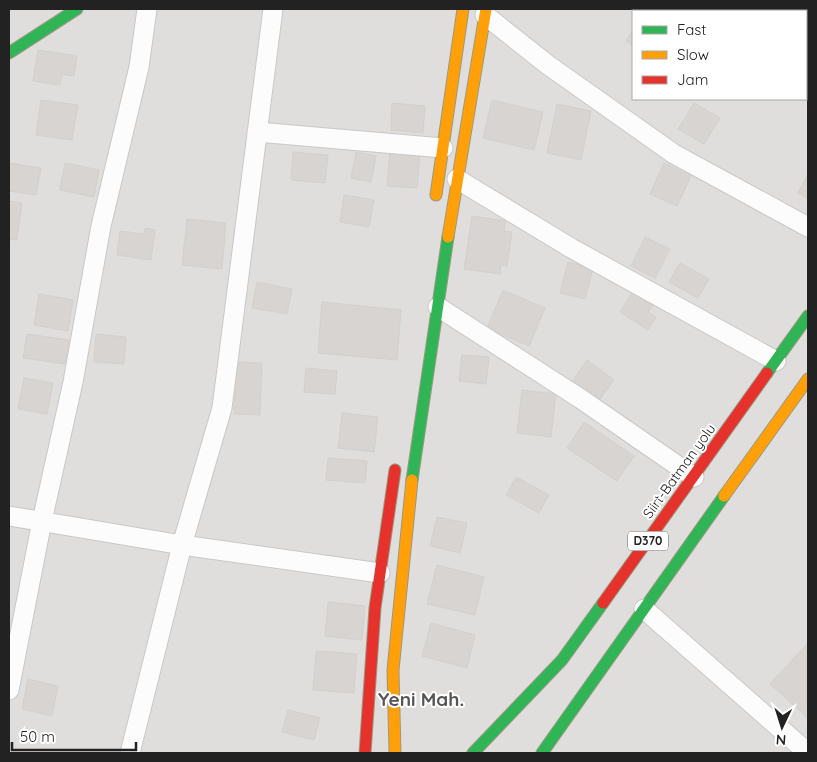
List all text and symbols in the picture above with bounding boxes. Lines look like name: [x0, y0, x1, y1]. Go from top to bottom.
legend: [632, 10, 807, 100]
text: Fast: [677, 20, 706, 39]
text: Slow: [677, 45, 709, 64]
text: Jam: [677, 70, 708, 89]
street label: Siirt-Batman yolu: [639, 420, 719, 522]
road number: D370: [628, 532, 668, 550]
district label: Yeni Mah.: [378, 687, 464, 711]
north arrow: [757, 702, 807, 752]
scale bar: [12, 720, 136, 752]
text: 50 m: [20, 727, 55, 746]
text: N: [775, 731, 787, 749]

